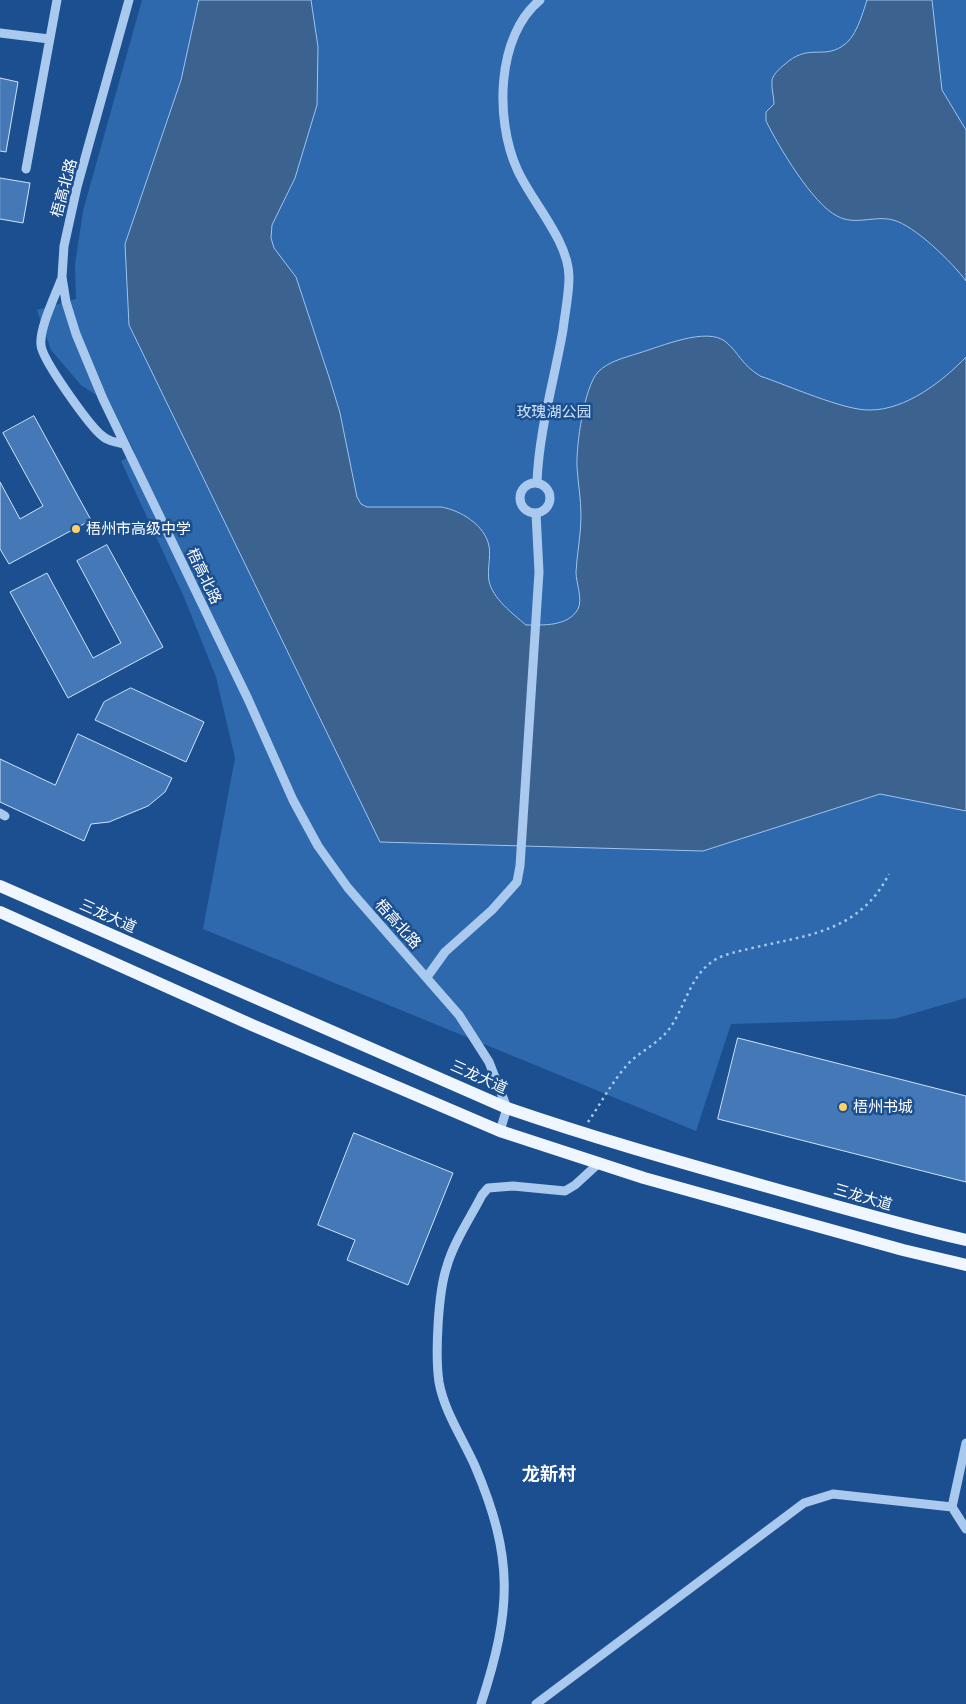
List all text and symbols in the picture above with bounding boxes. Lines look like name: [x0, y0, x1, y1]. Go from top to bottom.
street label: 梧高北路: [48, 157, 80, 219]
park label: 玫瑰湖公园: [517, 403, 591, 421]
place label: 梧州市高级中学: [86, 520, 191, 538]
marker: 梧州市高级中学: [70, 523, 82, 535]
street label: 梧高北路: [183, 545, 225, 607]
street label: 三龙大道: [77, 896, 139, 936]
street label: 梧高北路: [371, 896, 425, 952]
street label: 三龙大道: [448, 1057, 510, 1097]
place label: 梧州书城: [853, 1098, 913, 1116]
marker: 梧州书城: [837, 1101, 849, 1113]
street label: 三龙大道: [832, 1180, 894, 1214]
district label: 龙新村: [522, 1463, 576, 1485]

